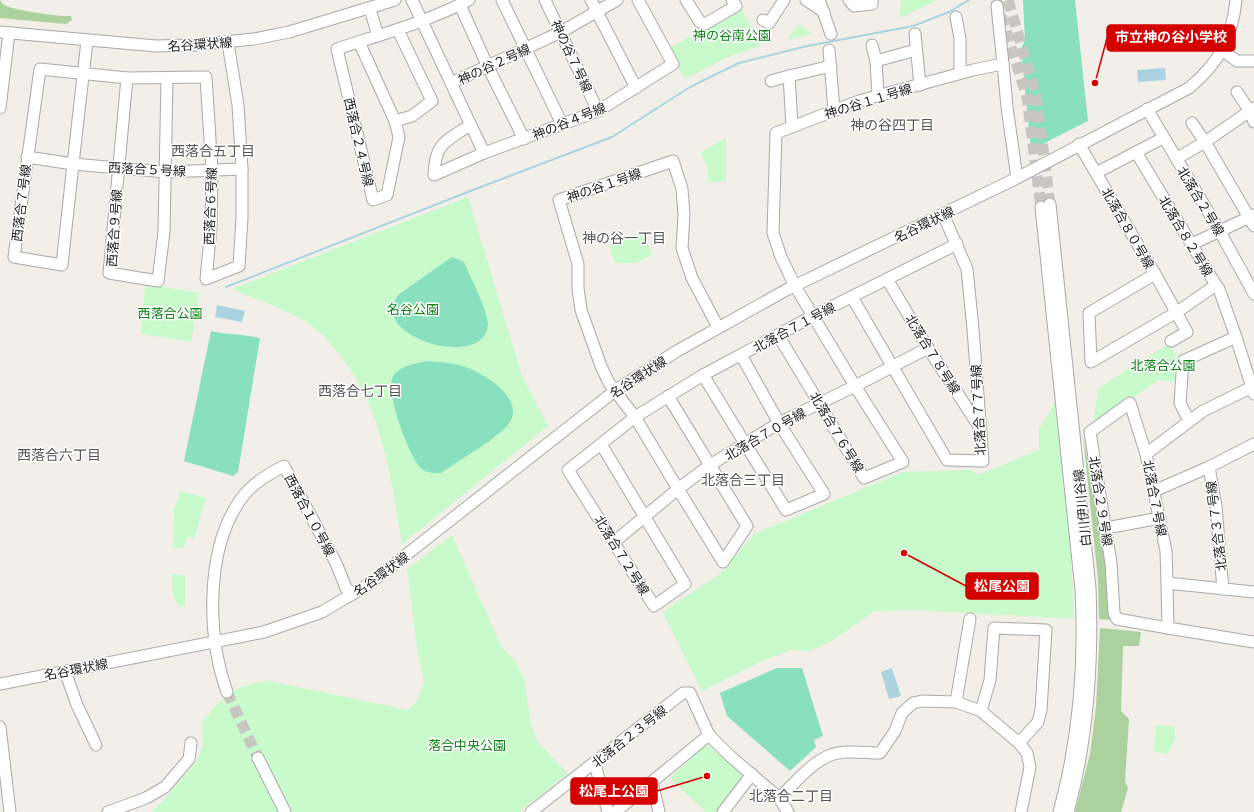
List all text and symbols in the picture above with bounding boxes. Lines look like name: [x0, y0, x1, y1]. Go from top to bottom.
street label: 神の谷７号線: [547, 17, 597, 95]
callout: 市立神の谷小学校: [1107, 25, 1235, 51]
park label: 神の谷南公園: [693, 26, 771, 44]
text: 市立神の谷小学校: [1115, 27, 1227, 46]
street label: 名谷環状線: [167, 33, 233, 55]
street label: 神の谷２号線: [455, 39, 533, 89]
street label: 神の谷１１号線: [822, 79, 914, 123]
street label: 西落合２４号線: [340, 96, 378, 188]
street label: 神の谷４号線: [529, 98, 609, 144]
district label: 神の谷四丁目: [850, 115, 934, 134]
district label: 西落合五丁目: [171, 141, 255, 160]
street label: 西落合５号線: [108, 158, 186, 180]
street label: 西落合７号線: [7, 163, 35, 243]
street label: 北落合２号線: [1173, 163, 1229, 239]
street label: 神の谷１号線: [564, 164, 644, 206]
street label: 西落合６号線: [200, 167, 220, 245]
street label: 北落合８０号線: [1097, 184, 1159, 272]
street label: 西落合９号線: [102, 188, 126, 268]
street label: 北落合８２号線: [1155, 192, 1217, 280]
street label: 名谷環状線: [891, 202, 957, 246]
district label: 神の谷一丁目: [582, 228, 666, 247]
street label: 北落合７１号線: [750, 298, 838, 356]
park label: 名谷公園: [387, 300, 439, 318]
park label: 西落合公園: [137, 304, 203, 322]
street label: 北落合７８号線: [901, 311, 965, 397]
street label: 名谷環状線: [606, 352, 670, 402]
park label: 北落合公園: [1130, 356, 1196, 374]
street label: 北落合７７号線: [967, 364, 989, 456]
district label: 西落合七丁目: [318, 381, 402, 400]
street label: 北落合７６号線: [806, 388, 868, 476]
street label: 北落合７０号線: [721, 403, 809, 465]
district label: 西落合六丁目: [17, 445, 101, 464]
street label: 北落合２９号線: [1085, 455, 1117, 547]
street label: 北落合７号線: [1139, 458, 1171, 538]
street label: 白川伊川谷線: [1069, 468, 1095, 548]
district label: 北落合三丁目: [701, 470, 785, 489]
street label: 西落合１０号線: [281, 471, 339, 559]
street label: 北落合３７号線: [1202, 480, 1230, 572]
street label: 北落合７２号線: [590, 512, 654, 598]
street label: 名谷環状線: [349, 548, 413, 600]
callout: 松尾公園: [966, 573, 1038, 599]
text: 松尾公園: [974, 576, 1030, 595]
street label: 名谷環状線: [42, 654, 110, 684]
street label: 北落合２３号線: [588, 701, 670, 771]
park label: 落合中央公園: [428, 736, 506, 754]
callout: 松尾上公園: [571, 778, 657, 804]
text: 松尾上公園: [579, 781, 649, 800]
district label: 北落合二丁目: [749, 786, 833, 805]

